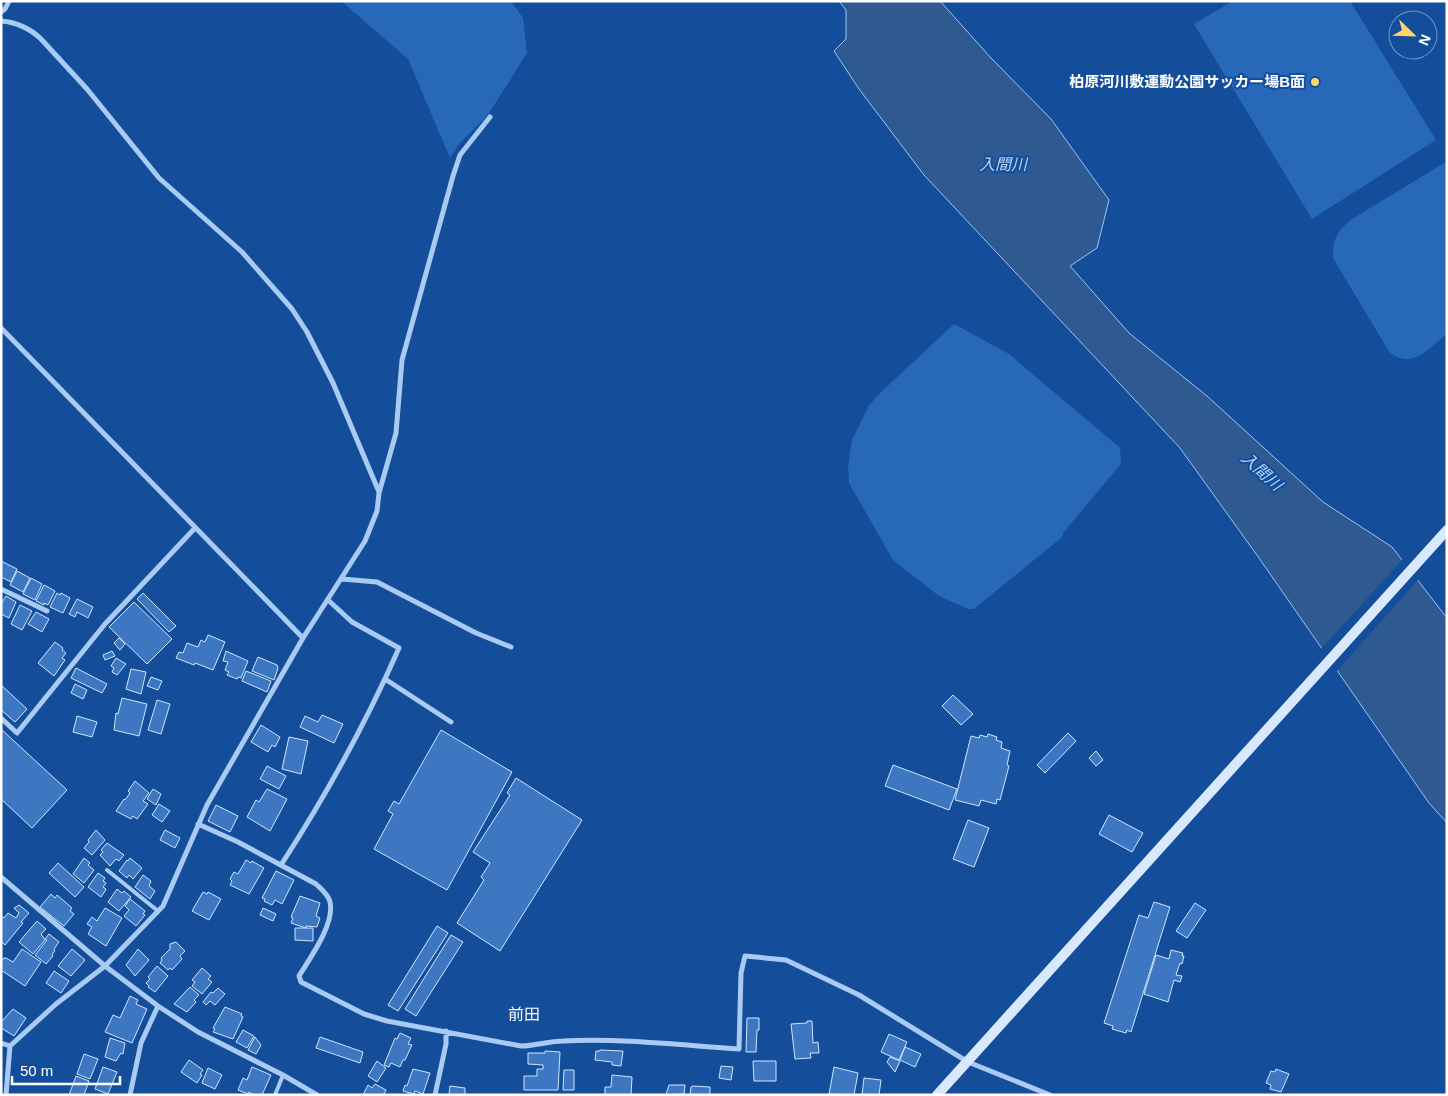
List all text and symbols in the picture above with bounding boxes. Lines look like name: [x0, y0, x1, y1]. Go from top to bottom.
north arrow: [1388, 10, 1438, 60]
text: N: [1416, 32, 1434, 48]
place label: 柏原河川敷運動公園サッカー場B面: [1069, 73, 1305, 90]
marker: 柏原河川敷運動公園サッカー場B面: [1309, 76, 1321, 88]
water label: 入間川: [979, 156, 1029, 173]
water label: 入間川: [1238, 449, 1287, 495]
district label: 前田: [508, 1006, 540, 1023]
scale bar: [12, 1054, 120, 1086]
text: 50 m: [20, 1062, 53, 1079]

